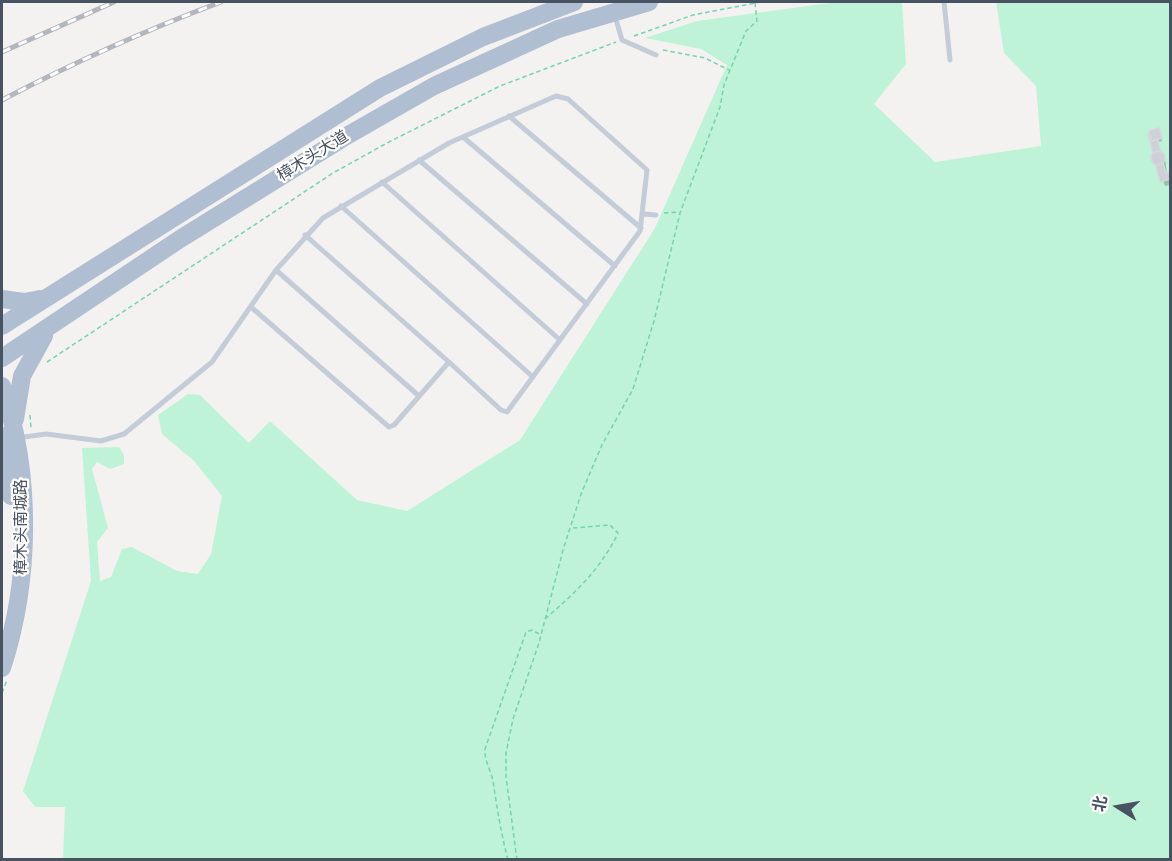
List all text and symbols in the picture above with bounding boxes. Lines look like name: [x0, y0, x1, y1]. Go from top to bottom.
street label: 樟木头大道: [274, 127, 352, 185]
street label: 樟木头南城路: [11, 479, 31, 575]
north arrow: [1088, 777, 1148, 837]
text: 北: [1089, 794, 1111, 813]

